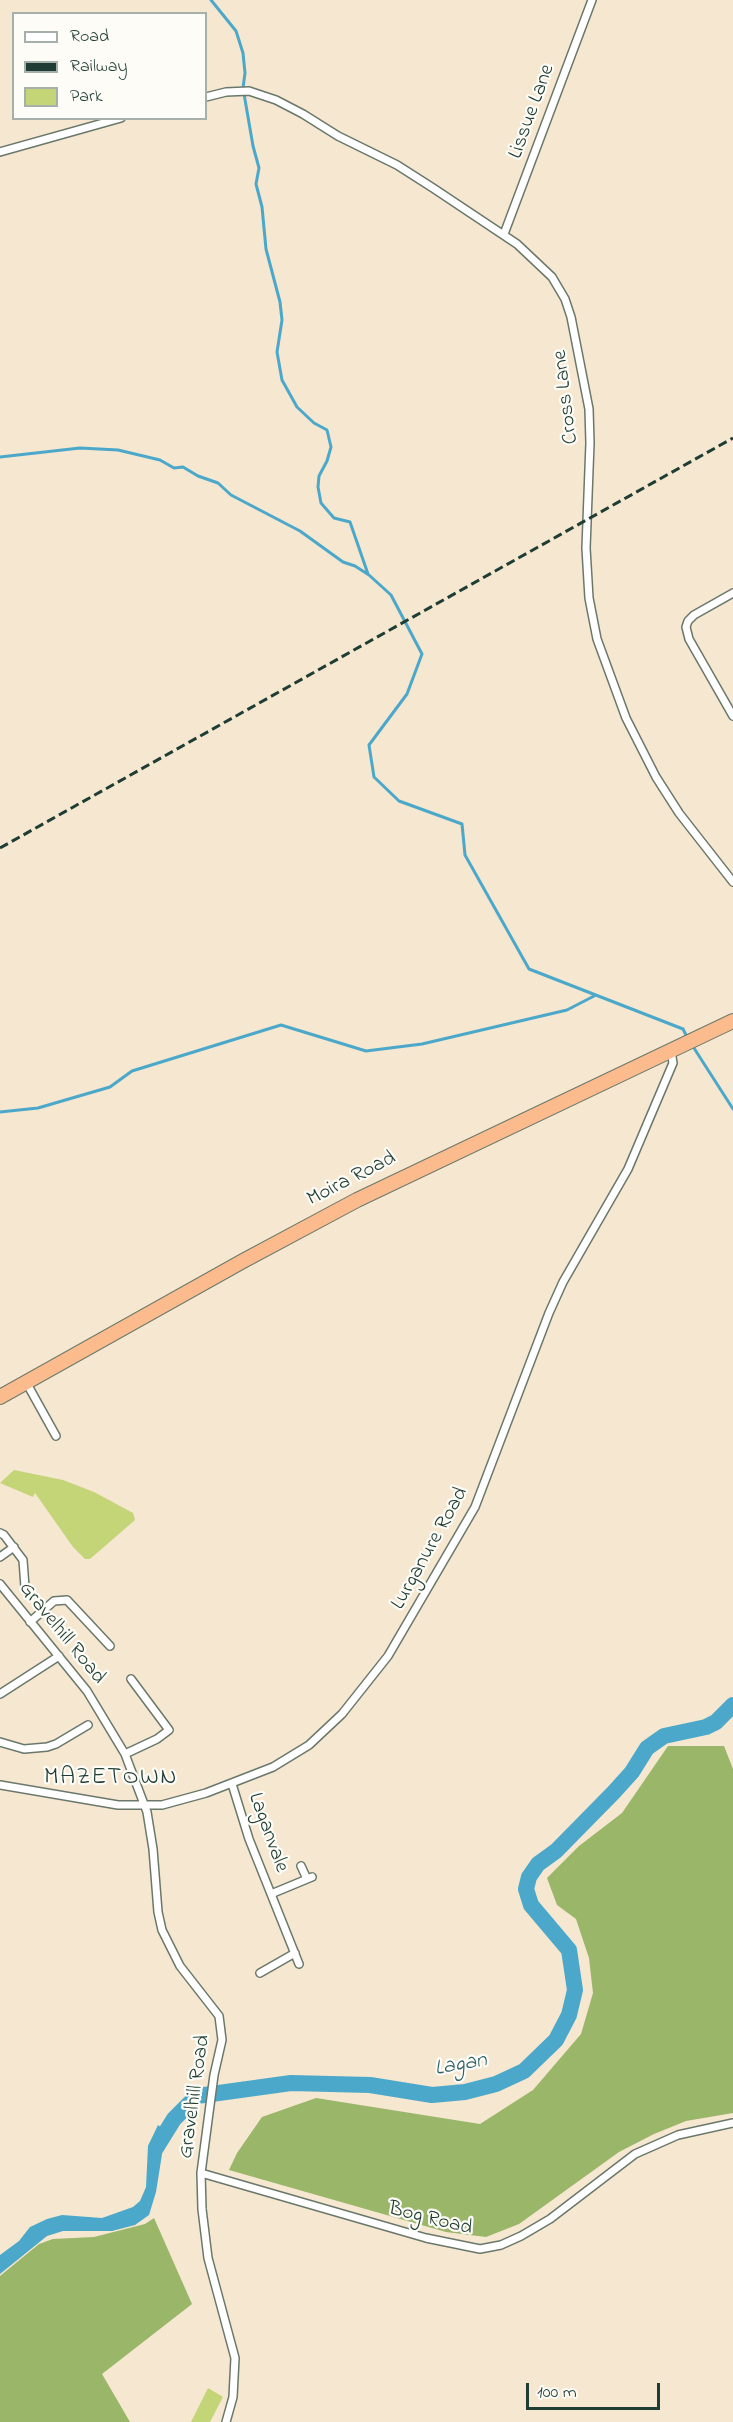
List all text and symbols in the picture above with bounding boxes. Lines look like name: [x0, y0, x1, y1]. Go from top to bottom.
legend: [12, 12, 207, 120]
text: Road: [70, 24, 109, 50]
text: Railway: [70, 54, 127, 80]
street label: Lissue Lane: [504, 61, 562, 163]
text: Park: [70, 84, 103, 110]
street label: Cross Lane: [549, 349, 585, 445]
street label: Moira Road: [303, 1147, 401, 1213]
street label: Lurganure Road: [387, 1483, 475, 1615]
street label: Gravelhill Road: [12, 1578, 110, 1690]
district label: MAZETOWN: [44, 1765, 178, 1793]
street label: Laganvale: [241, 1790, 293, 1876]
street label: Gravelhill Road: [175, 2034, 217, 2160]
water label: Lagan: [433, 2048, 489, 2084]
street label: Bog Road: [386, 2197, 474, 2243]
scale bar: [529, 2371, 662, 2409]
text: 100 m: [537, 2380, 577, 2406]

